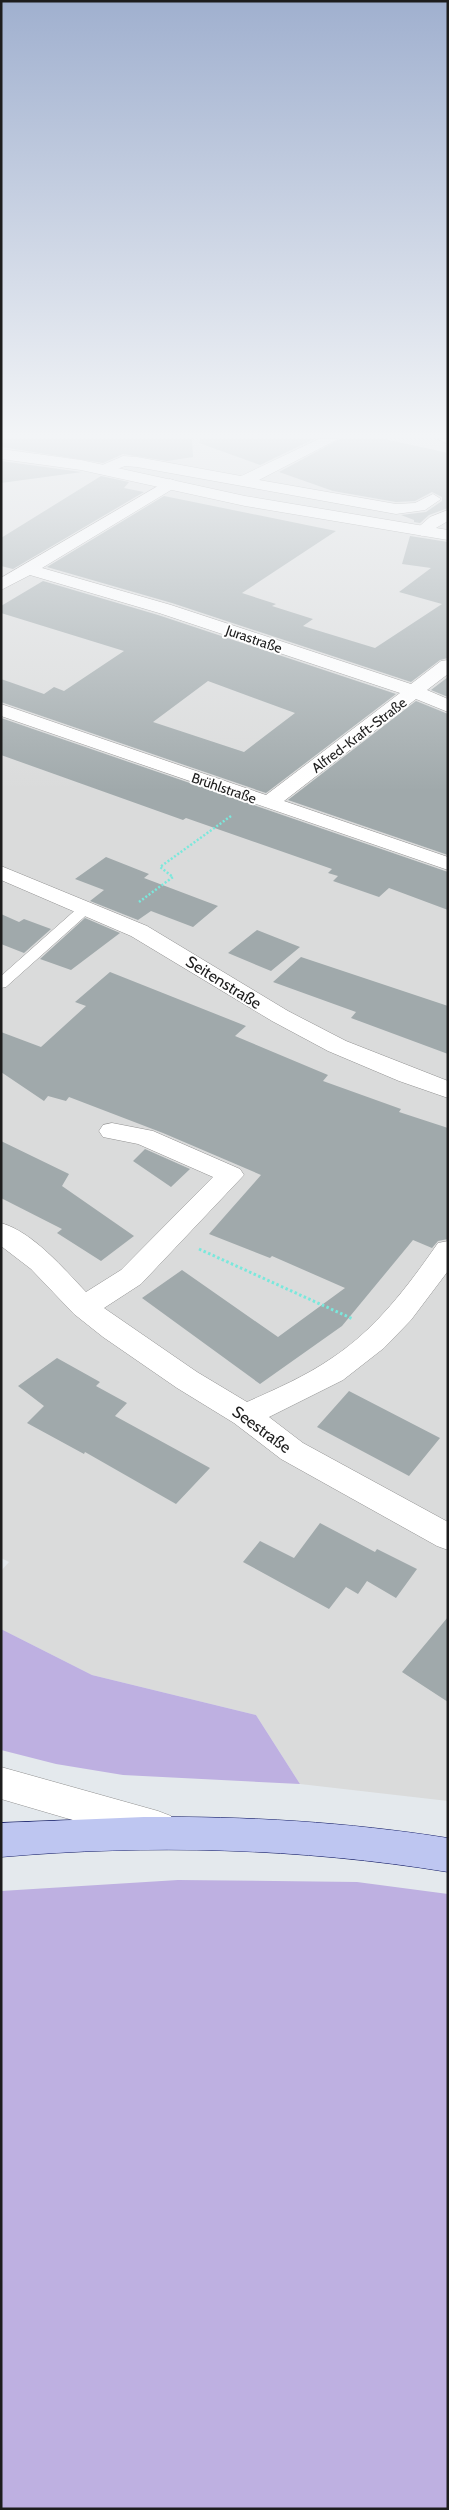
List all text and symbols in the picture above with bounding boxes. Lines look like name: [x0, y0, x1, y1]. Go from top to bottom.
street label: Jurastraße: [222, 621, 285, 657]
street label: Alfred-Kraft-Straße: [308, 693, 410, 777]
street label: Brühlstraße: [189, 768, 259, 808]
street label: Seitenstraße: [182, 952, 265, 1013]
street label: Seestraße: [229, 1402, 295, 1457]

